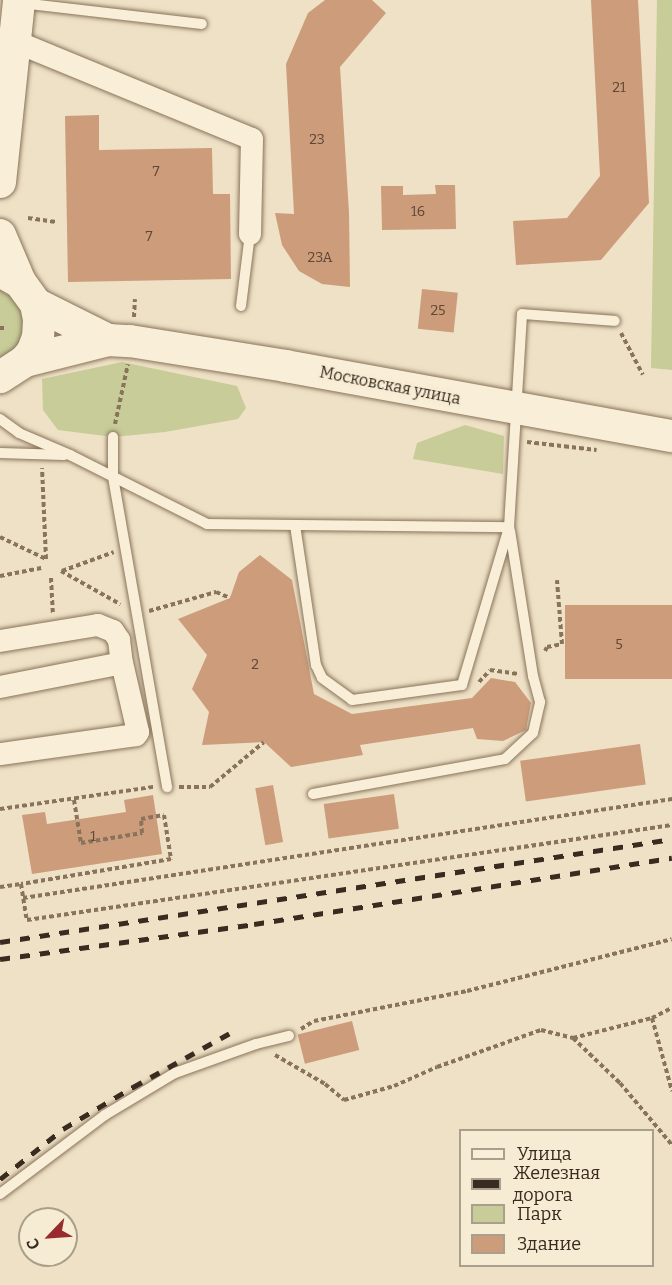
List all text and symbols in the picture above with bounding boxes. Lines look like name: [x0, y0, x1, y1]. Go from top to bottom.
house number: 21: [612, 80, 626, 96]
house number: 23: [309, 132, 325, 148]
house number: 7: [152, 164, 160, 180]
house number: 16: [411, 204, 425, 220]
house number: 7: [145, 229, 153, 245]
house number: 23А: [308, 250, 332, 266]
house number: 25: [430, 303, 446, 319]
street label: Московская улица: [318, 363, 462, 409]
house number: 5: [615, 637, 623, 653]
house number: 2: [251, 657, 259, 673]
house number: 1: [90, 829, 96, 845]
legend: [459, 1129, 654, 1267]
text: Улица: [517, 1143, 572, 1165]
text: Железная дорога: [513, 1162, 600, 1206]
text: Парк: [517, 1203, 562, 1225]
north arrow: [18, 1207, 78, 1267]
text: Здание: [517, 1233, 581, 1255]
text: С: [22, 1235, 44, 1253]

